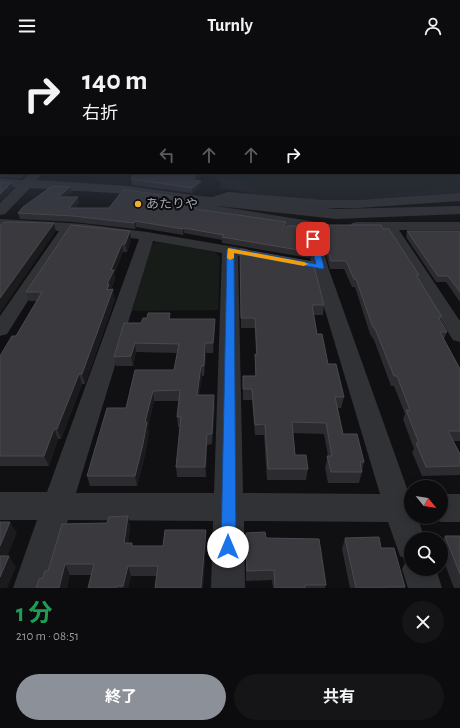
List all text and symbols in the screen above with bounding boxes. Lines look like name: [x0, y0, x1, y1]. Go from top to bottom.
icon: menu: [16, 15, 38, 37]
icon: person: [422, 15, 444, 37]
text: Turnly: [207, 17, 253, 35]
text: 140 m: [82, 67, 148, 95]
icon: right: [16, 68, 68, 120]
text: 右折: [82, 105, 118, 123]
icon: left: [156, 144, 178, 166]
icon: ahead: [198, 144, 220, 166]
icon: ahead: [240, 144, 262, 166]
icon: right: [282, 144, 304, 166]
place label: あたりや: [146, 197, 198, 211]
marker: あたりや: [133, 199, 143, 209]
pin: [296, 222, 330, 256]
icon: arrive: [302, 228, 324, 250]
north arrow: [404, 480, 448, 524]
map controls: [404, 480, 448, 576]
position arrow: [207, 526, 249, 568]
button: search: [404, 532, 448, 576]
button: close: [402, 601, 444, 643]
text: 1 分: [16, 602, 52, 626]
text: 210 m · 08:51: [16, 630, 79, 643]
button: 終了: [16, 674, 226, 720]
button: 共有: [234, 674, 444, 720]

